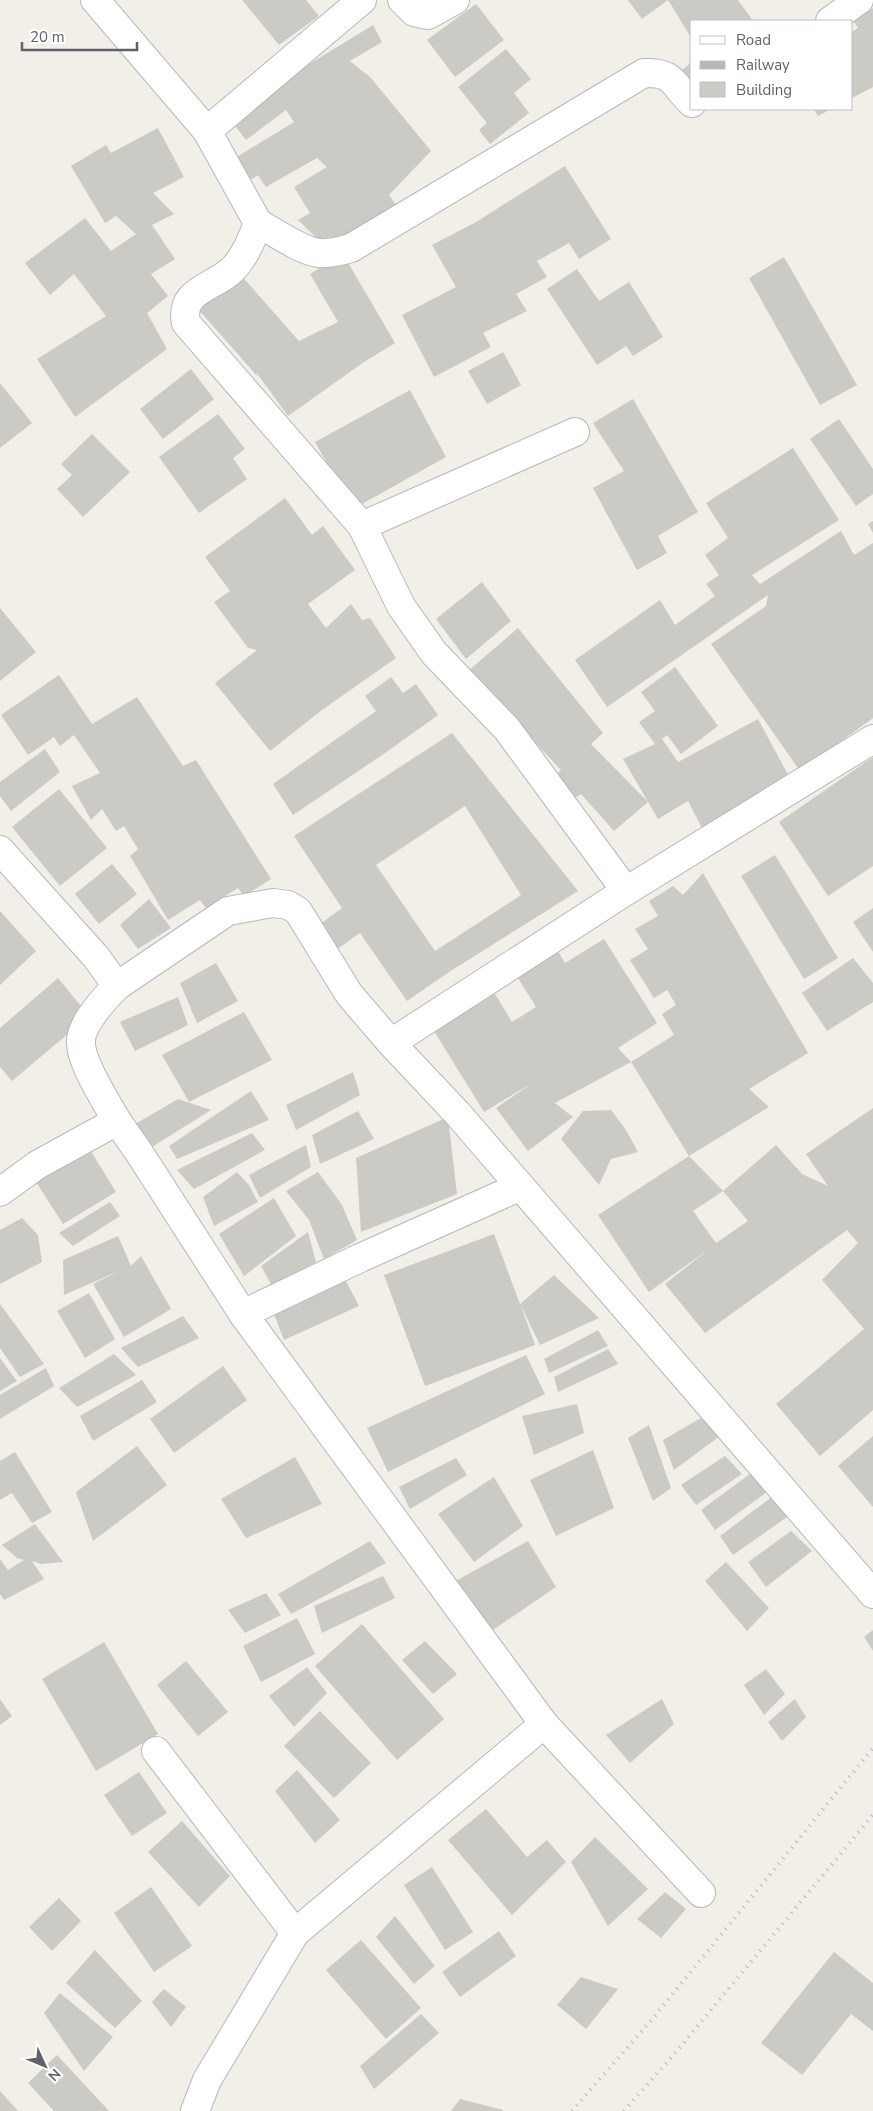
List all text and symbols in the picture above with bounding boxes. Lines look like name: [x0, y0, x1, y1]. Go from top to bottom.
scale bar: [22, 20, 138, 52]
legend: [690, 20, 853, 110]
text: 20 m: [30, 27, 65, 47]
text: Road: [736, 30, 771, 50]
text: Railway: [736, 55, 790, 75]
text: Building: [736, 80, 792, 100]
north arrow: [20, 2041, 70, 2091]
text: N: [44, 2064, 64, 2085]

